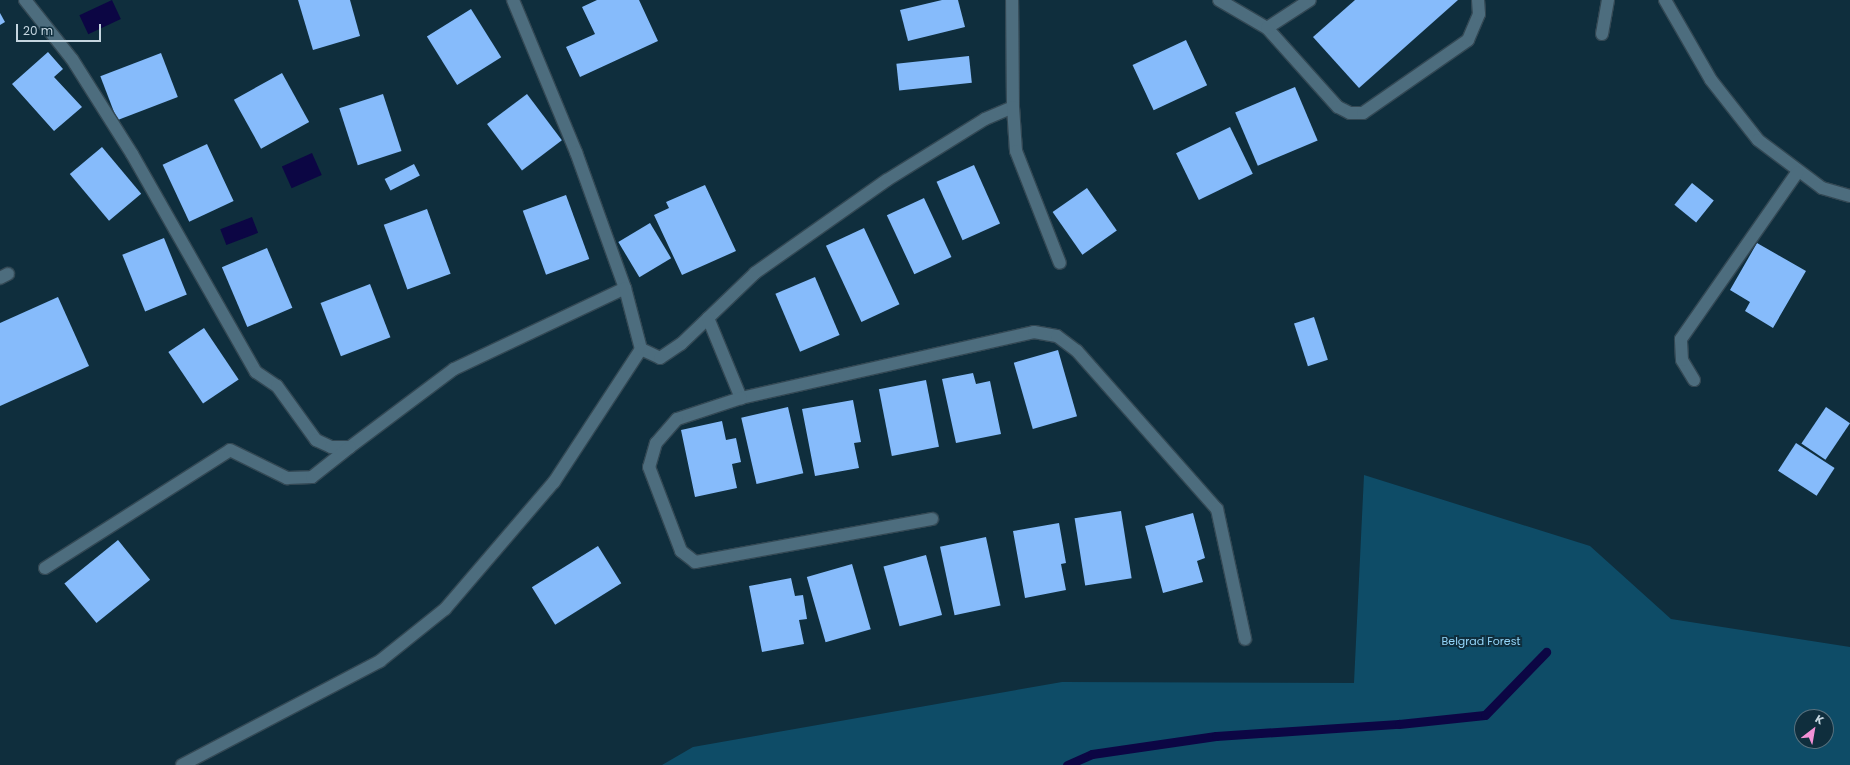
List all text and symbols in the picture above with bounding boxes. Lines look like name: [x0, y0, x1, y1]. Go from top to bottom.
scale bar: [18, 16, 103, 42]
text: 20 m: [23, 22, 53, 39]
park label: Belgrad Forest: [1442, 634, 1520, 648]
north arrow: [1794, 709, 1834, 749]
text: K: [1812, 711, 1827, 728]

